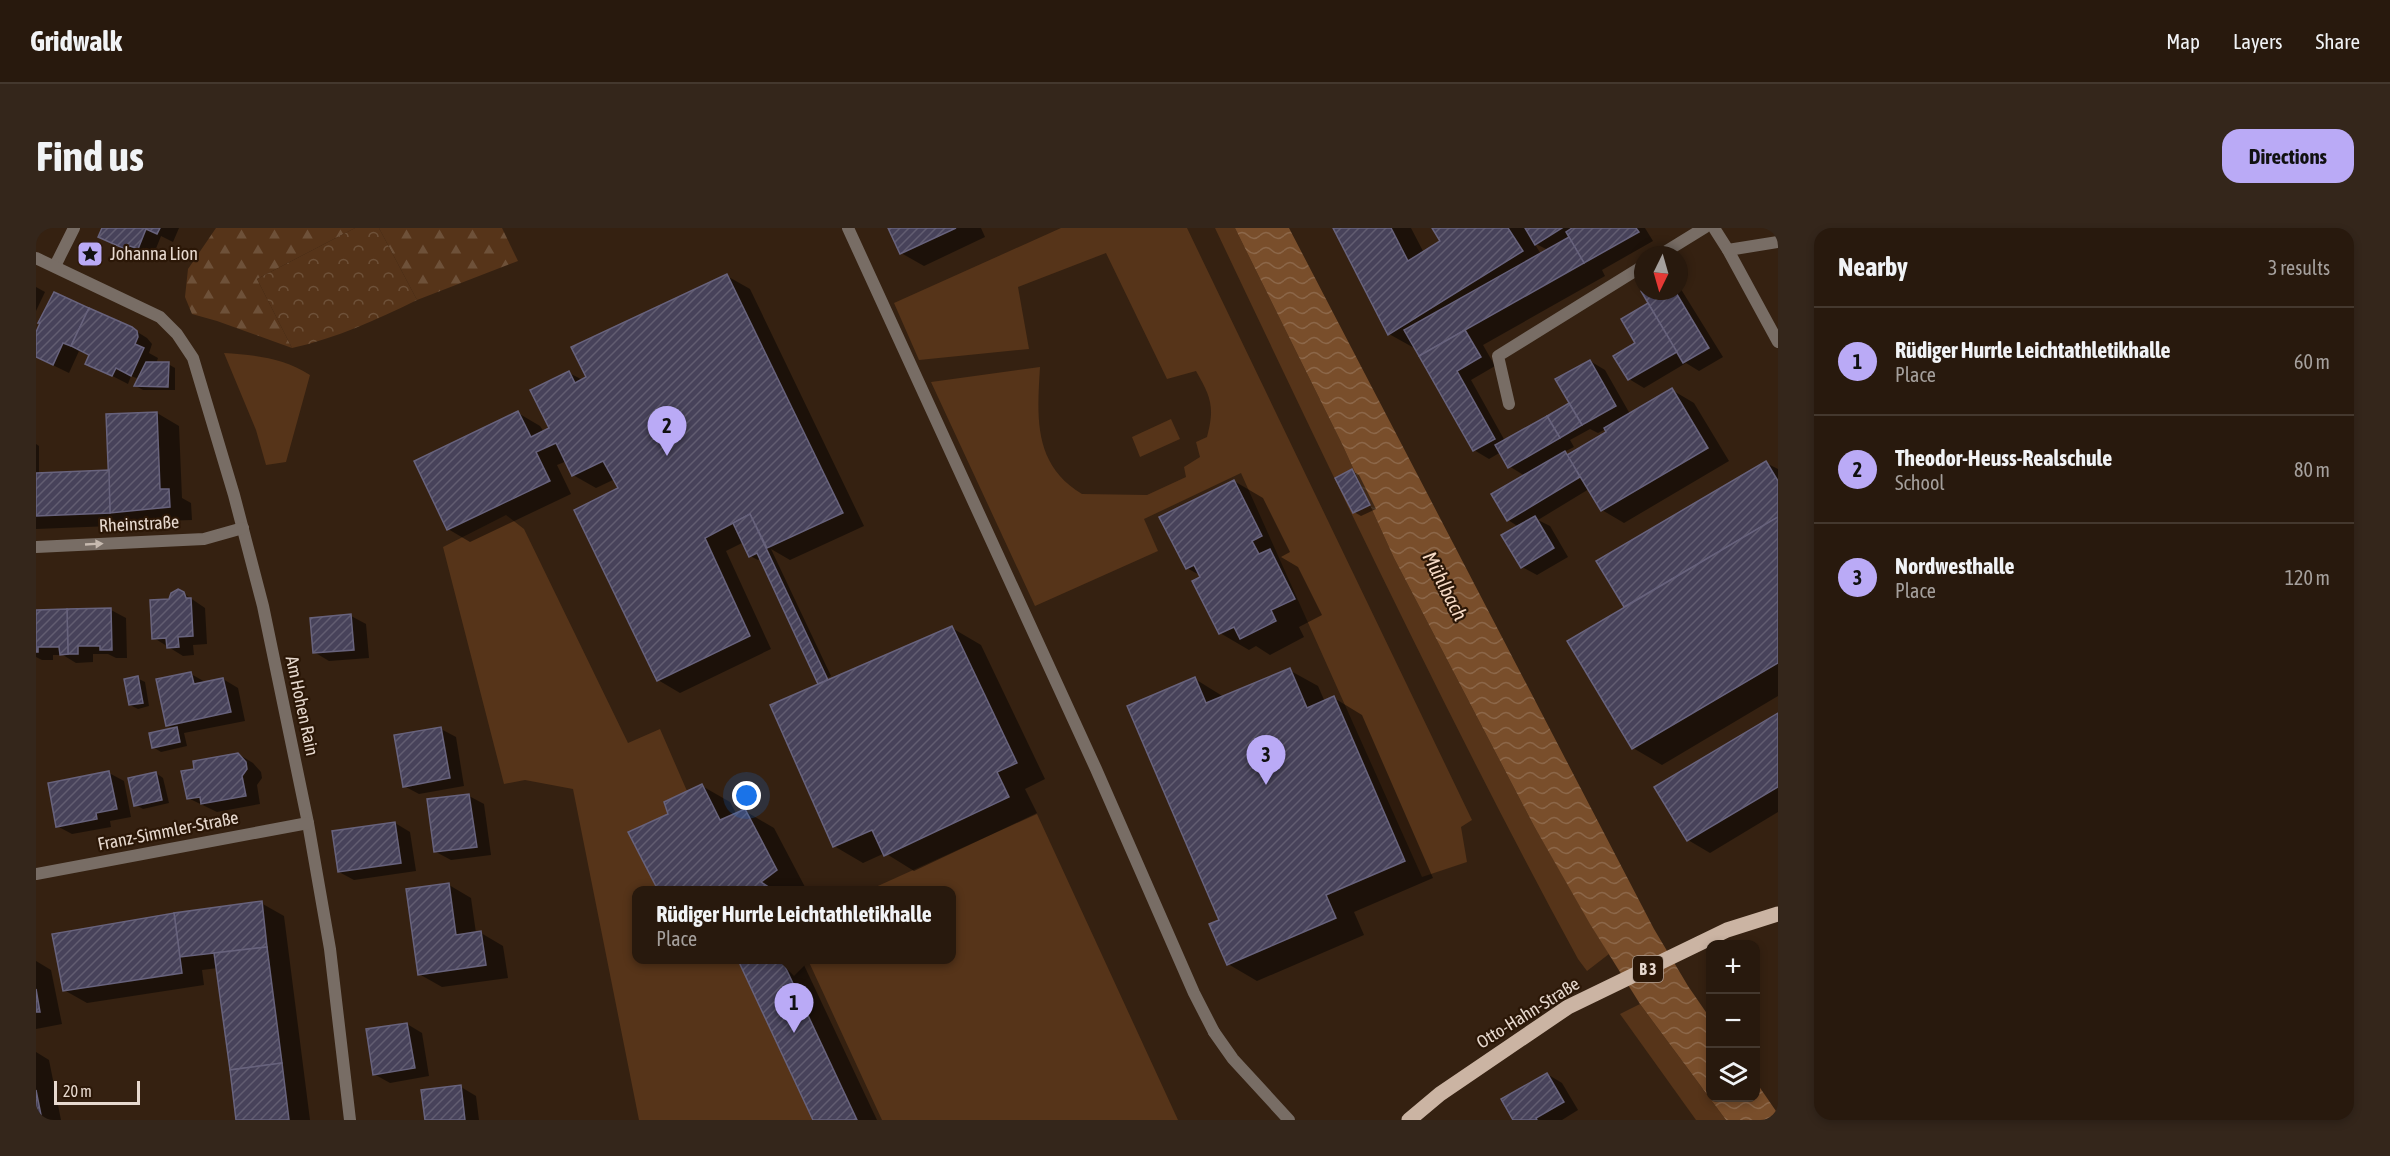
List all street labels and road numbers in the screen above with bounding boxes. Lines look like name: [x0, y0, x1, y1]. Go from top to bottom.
street label: Rheinstraße: [98, 511, 180, 536]
street label: Am Hohen Rain: [282, 654, 323, 758]
street label: Franz-Simmler-Straße: [96, 807, 240, 854]
road number: B 3: [1633, 956, 1663, 982]
street label: Otto-Hahn-Straße: [1472, 973, 1583, 1053]

